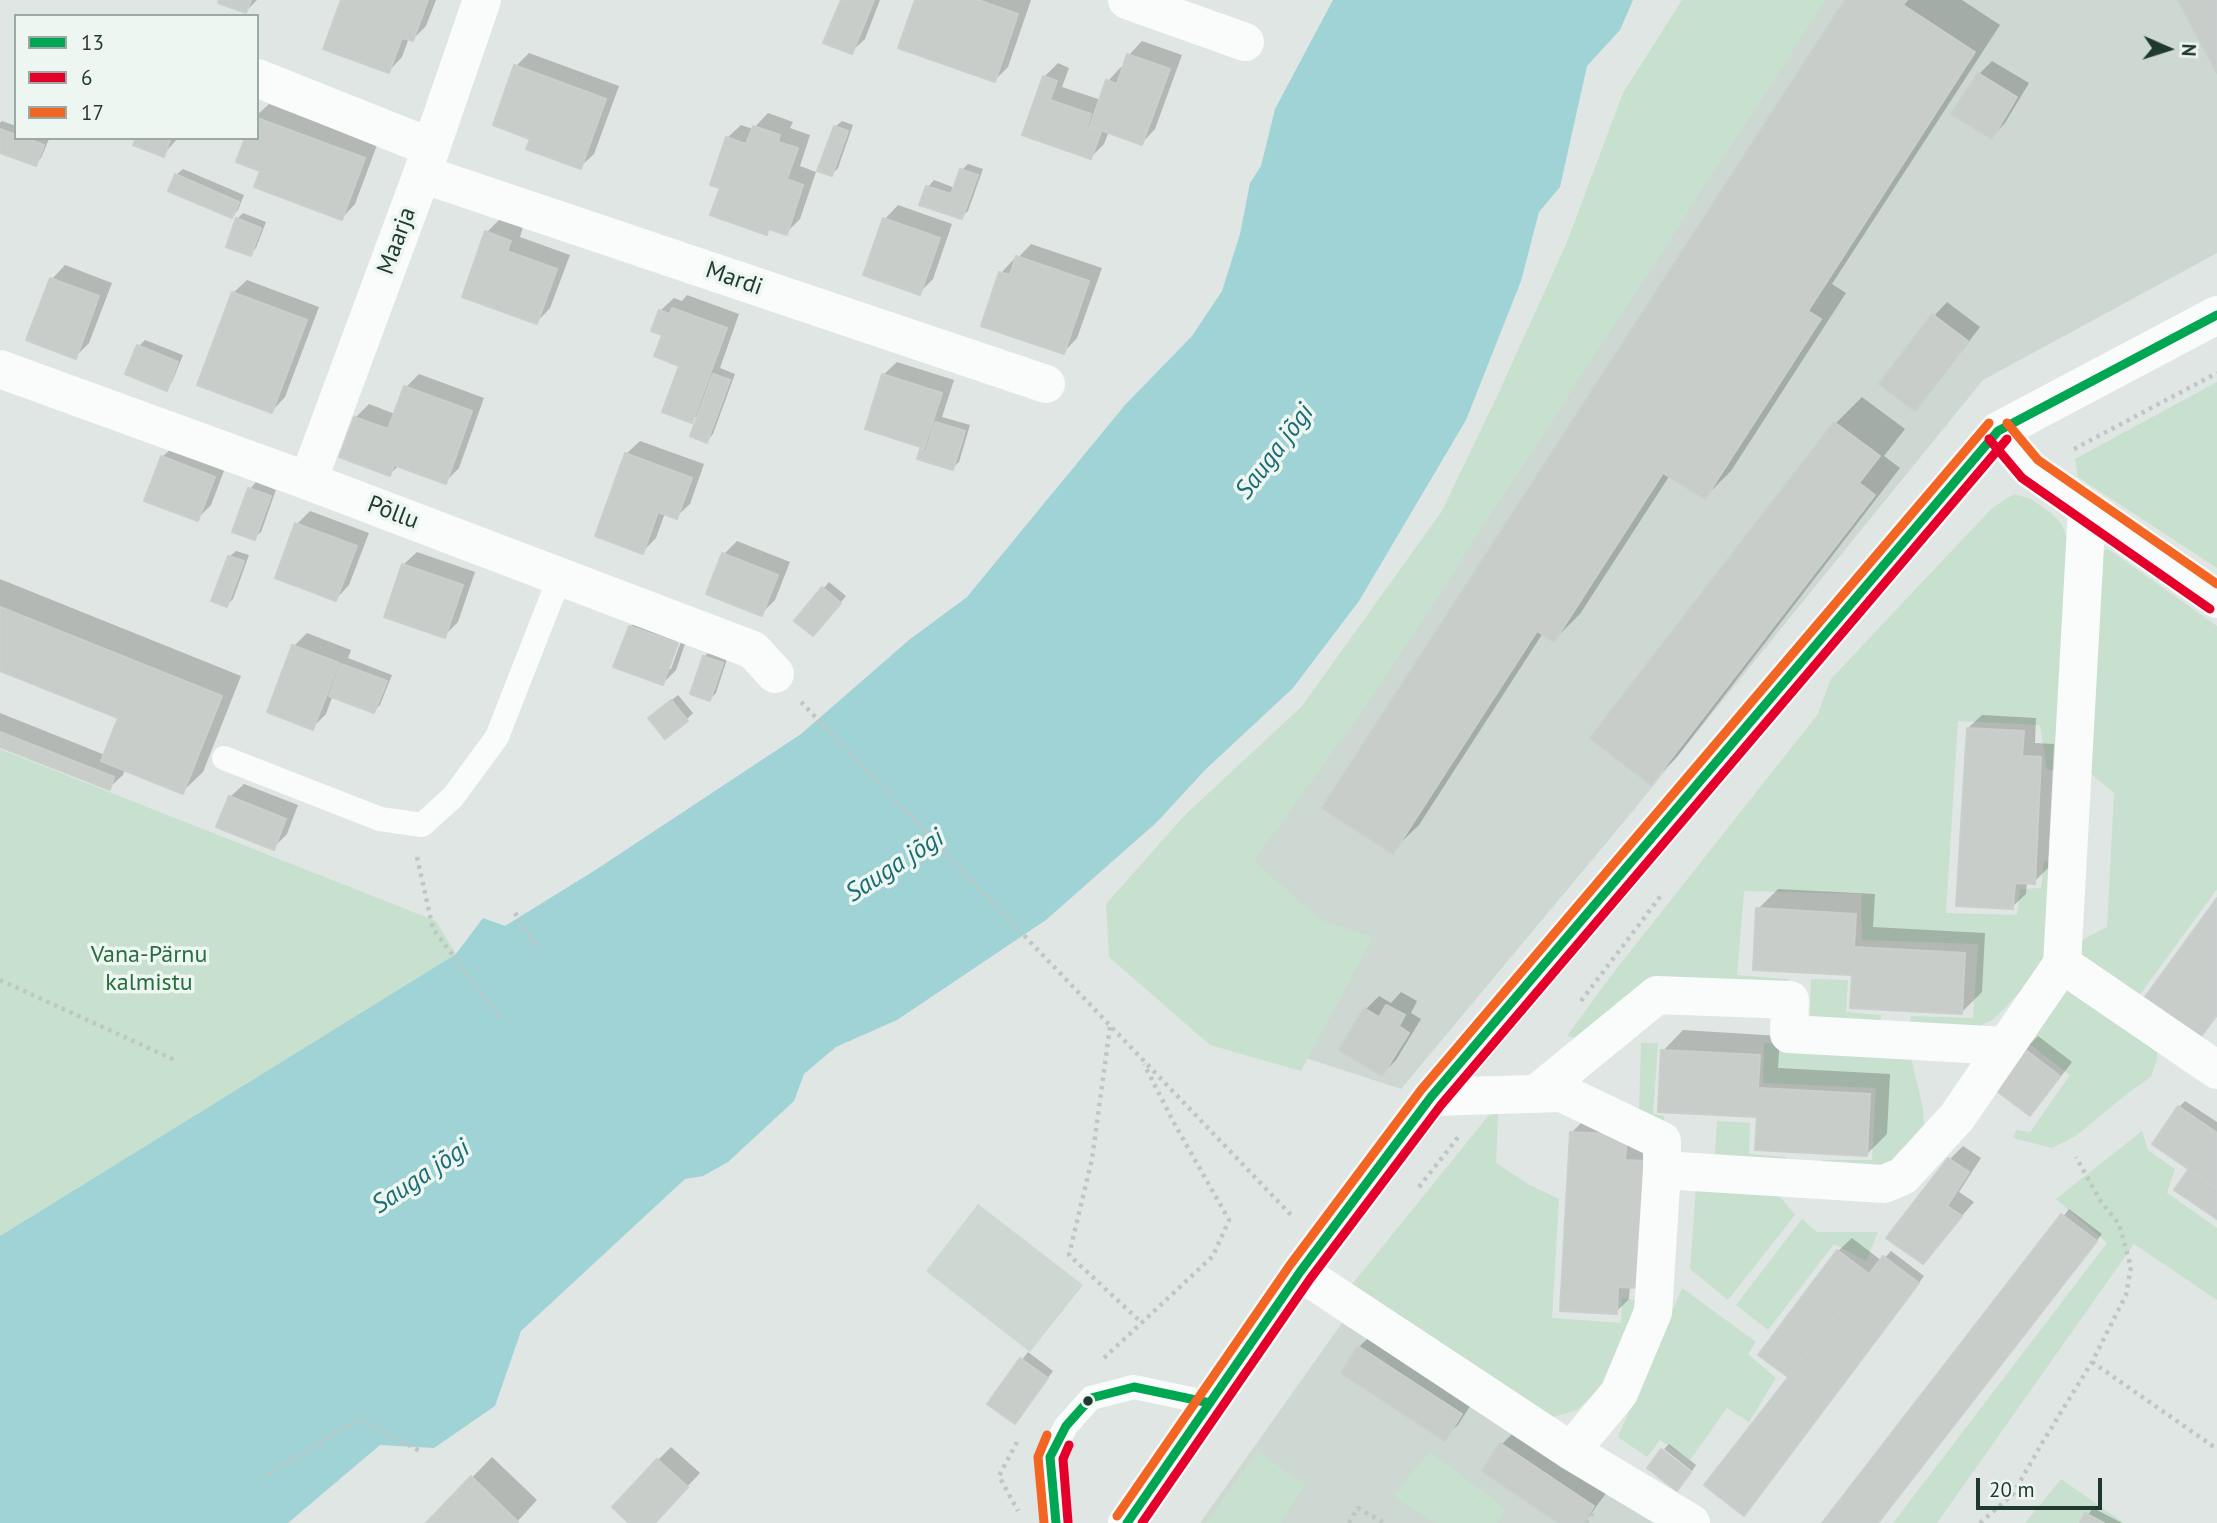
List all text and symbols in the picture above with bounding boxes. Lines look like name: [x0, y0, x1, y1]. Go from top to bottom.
legend: [14, 14, 259, 140]
north arrow: [2133, 14, 2203, 84]
text: 13: [81, 29, 104, 56]
text: N: [2177, 43, 2201, 57]
text: 6: [81, 64, 92, 91]
text: 17: [81, 99, 104, 126]
street label: Maarja: [372, 204, 422, 278]
street label: Mardi: [702, 256, 766, 302]
water label: Sauga jõgi: [1229, 398, 1321, 506]
street label: Põllu: [363, 490, 423, 536]
water label: Sauga jõgi: [840, 823, 950, 909]
park label: Vana-Pärnu kalmistu: [91, 941, 207, 997]
water label: Sauga jõgi: [366, 1133, 476, 1221]
unlabelled marker: [1081, 1394, 1095, 1408]
scale bar: [1979, 1464, 2105, 1508]
text: 20 m: [1989, 1476, 2035, 1503]

